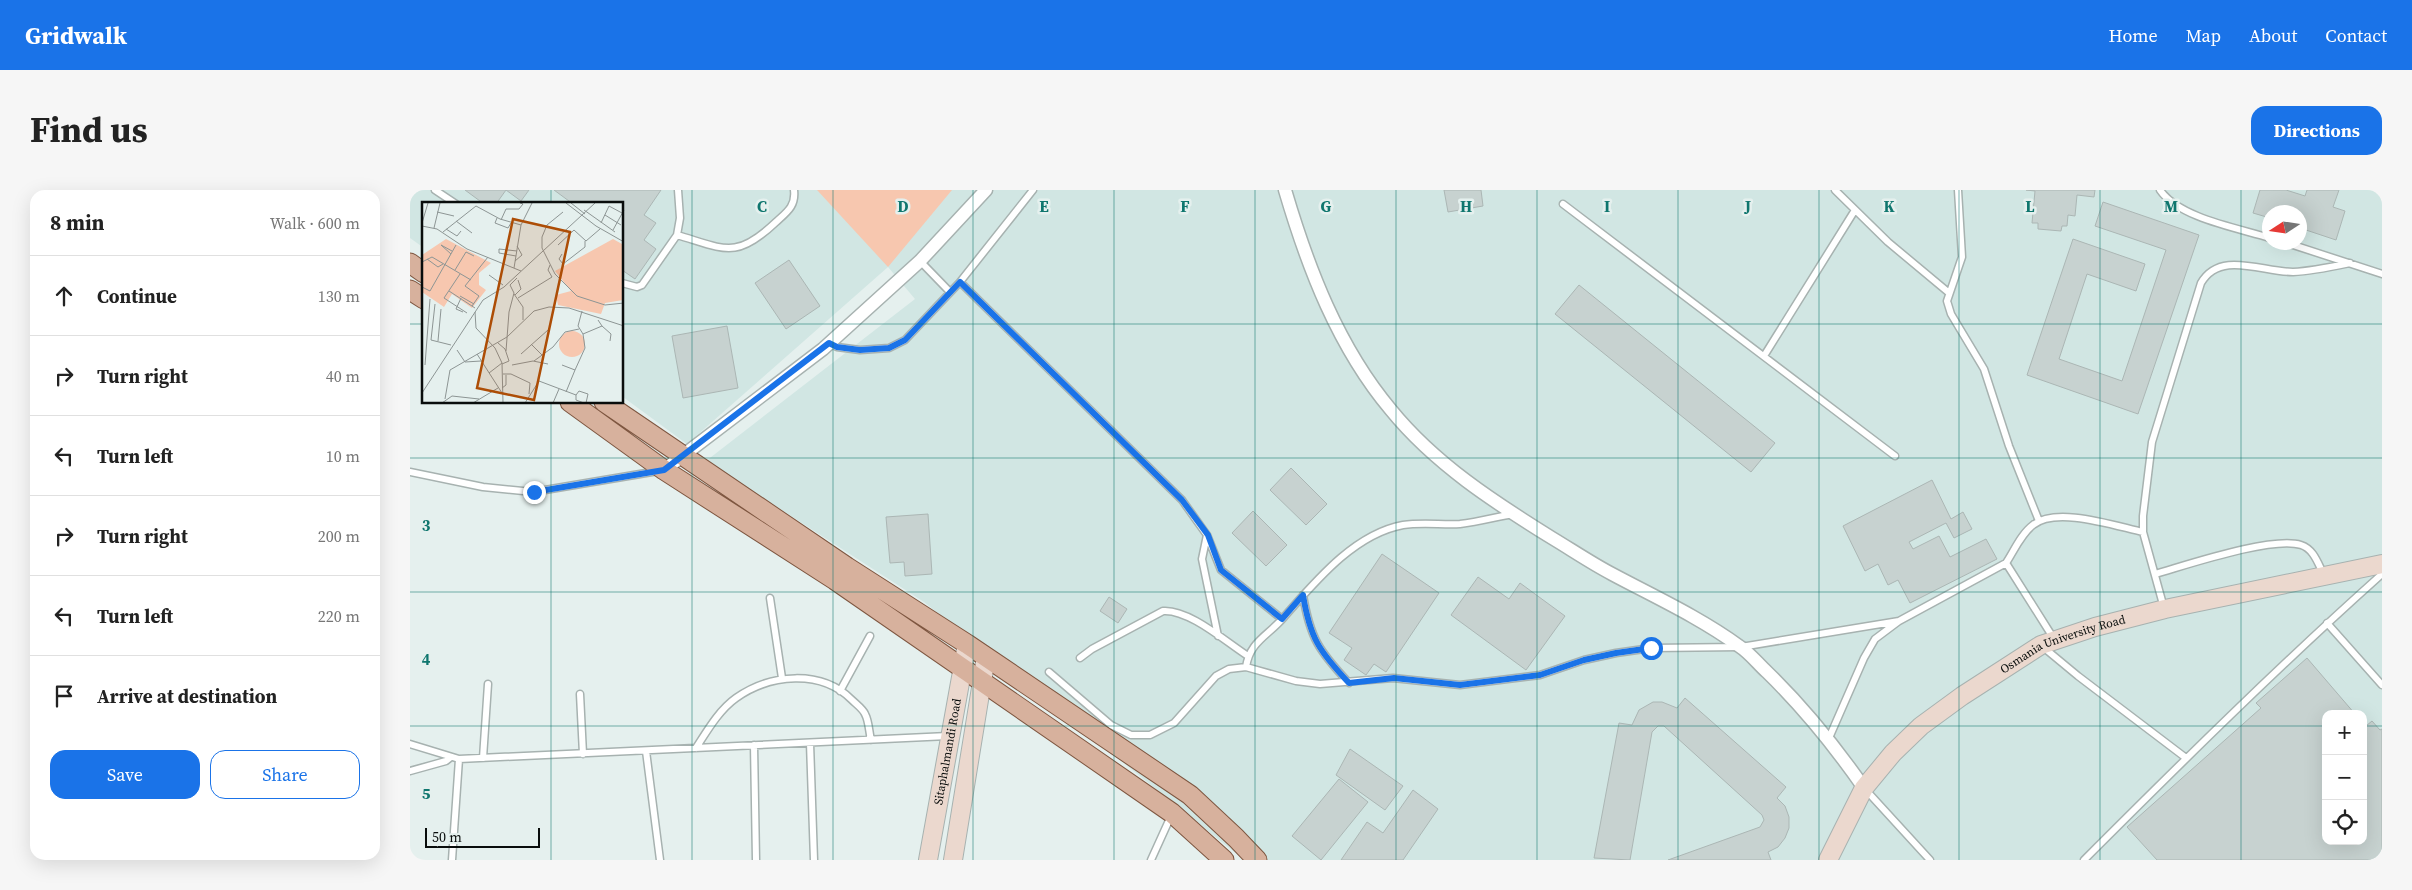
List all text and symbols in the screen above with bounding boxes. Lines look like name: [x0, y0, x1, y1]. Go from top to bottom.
text: Gridwalk: [25, 19, 127, 52]
text: Home: [2109, 23, 2158, 48]
text: Map: [2186, 23, 2221, 48]
text: About: [2249, 23, 2297, 48]
text: Contact: [2325, 23, 2387, 48]
text: Find us: [30, 106, 148, 154]
button: Directions: [2251, 106, 2382, 155]
text: C: [757, 195, 767, 217]
text: D: [897, 195, 909, 217]
text: E: [1039, 195, 1049, 217]
text: F: [1180, 195, 1190, 217]
text: G: [1321, 195, 1332, 217]
text: H: [1460, 195, 1472, 217]
text: I: [1604, 195, 1610, 217]
text: J: [1744, 195, 1751, 217]
text: K: [1883, 195, 1895, 217]
text: L: [2025, 195, 2035, 217]
text: M: [2164, 195, 2178, 217]
inset map: [422, 202, 624, 404]
north arrow: [2262, 205, 2307, 250]
text: 8 min: [50, 208, 105, 237]
text: Walk · 600 m: [270, 212, 360, 234]
icon: ahead: [50, 282, 78, 310]
text: Continue: [97, 283, 177, 309]
text: 130 m: [318, 285, 360, 307]
icon: right: [50, 362, 78, 390]
text: Turn right: [97, 363, 188, 389]
text: 40 m: [326, 365, 360, 387]
icon: left: [50, 442, 78, 470]
text: Turn left: [97, 443, 173, 469]
text: 10 m: [326, 445, 360, 467]
route end: [523, 481, 546, 504]
text: 3: [422, 514, 431, 536]
icon: right: [50, 522, 78, 550]
text: Turn right: [97, 523, 188, 549]
text: 200 m: [318, 525, 360, 547]
icon: left: [50, 602, 78, 630]
text: Turn left: [97, 603, 173, 629]
text: 220 m: [318, 605, 360, 627]
street label: Osmania University Road: [1997, 611, 2127, 677]
route start: [1640, 637, 1663, 660]
text: 4: [422, 648, 431, 670]
icon: arrive: [50, 682, 78, 710]
text: Arrive at destination: [97, 683, 277, 709]
street label: Sitaphalmandi Road: [930, 697, 965, 806]
map controls: [2322, 710, 2367, 845]
button: +: [2322, 710, 2367, 755]
button: Save: [50, 750, 200, 799]
button: Share: [210, 750, 360, 799]
button: −: [2322, 755, 2367, 800]
text: 5: [422, 782, 431, 804]
button: locate: [2322, 800, 2367, 845]
scale bar: [425, 825, 540, 848]
text: 50 m: [432, 827, 462, 847]

